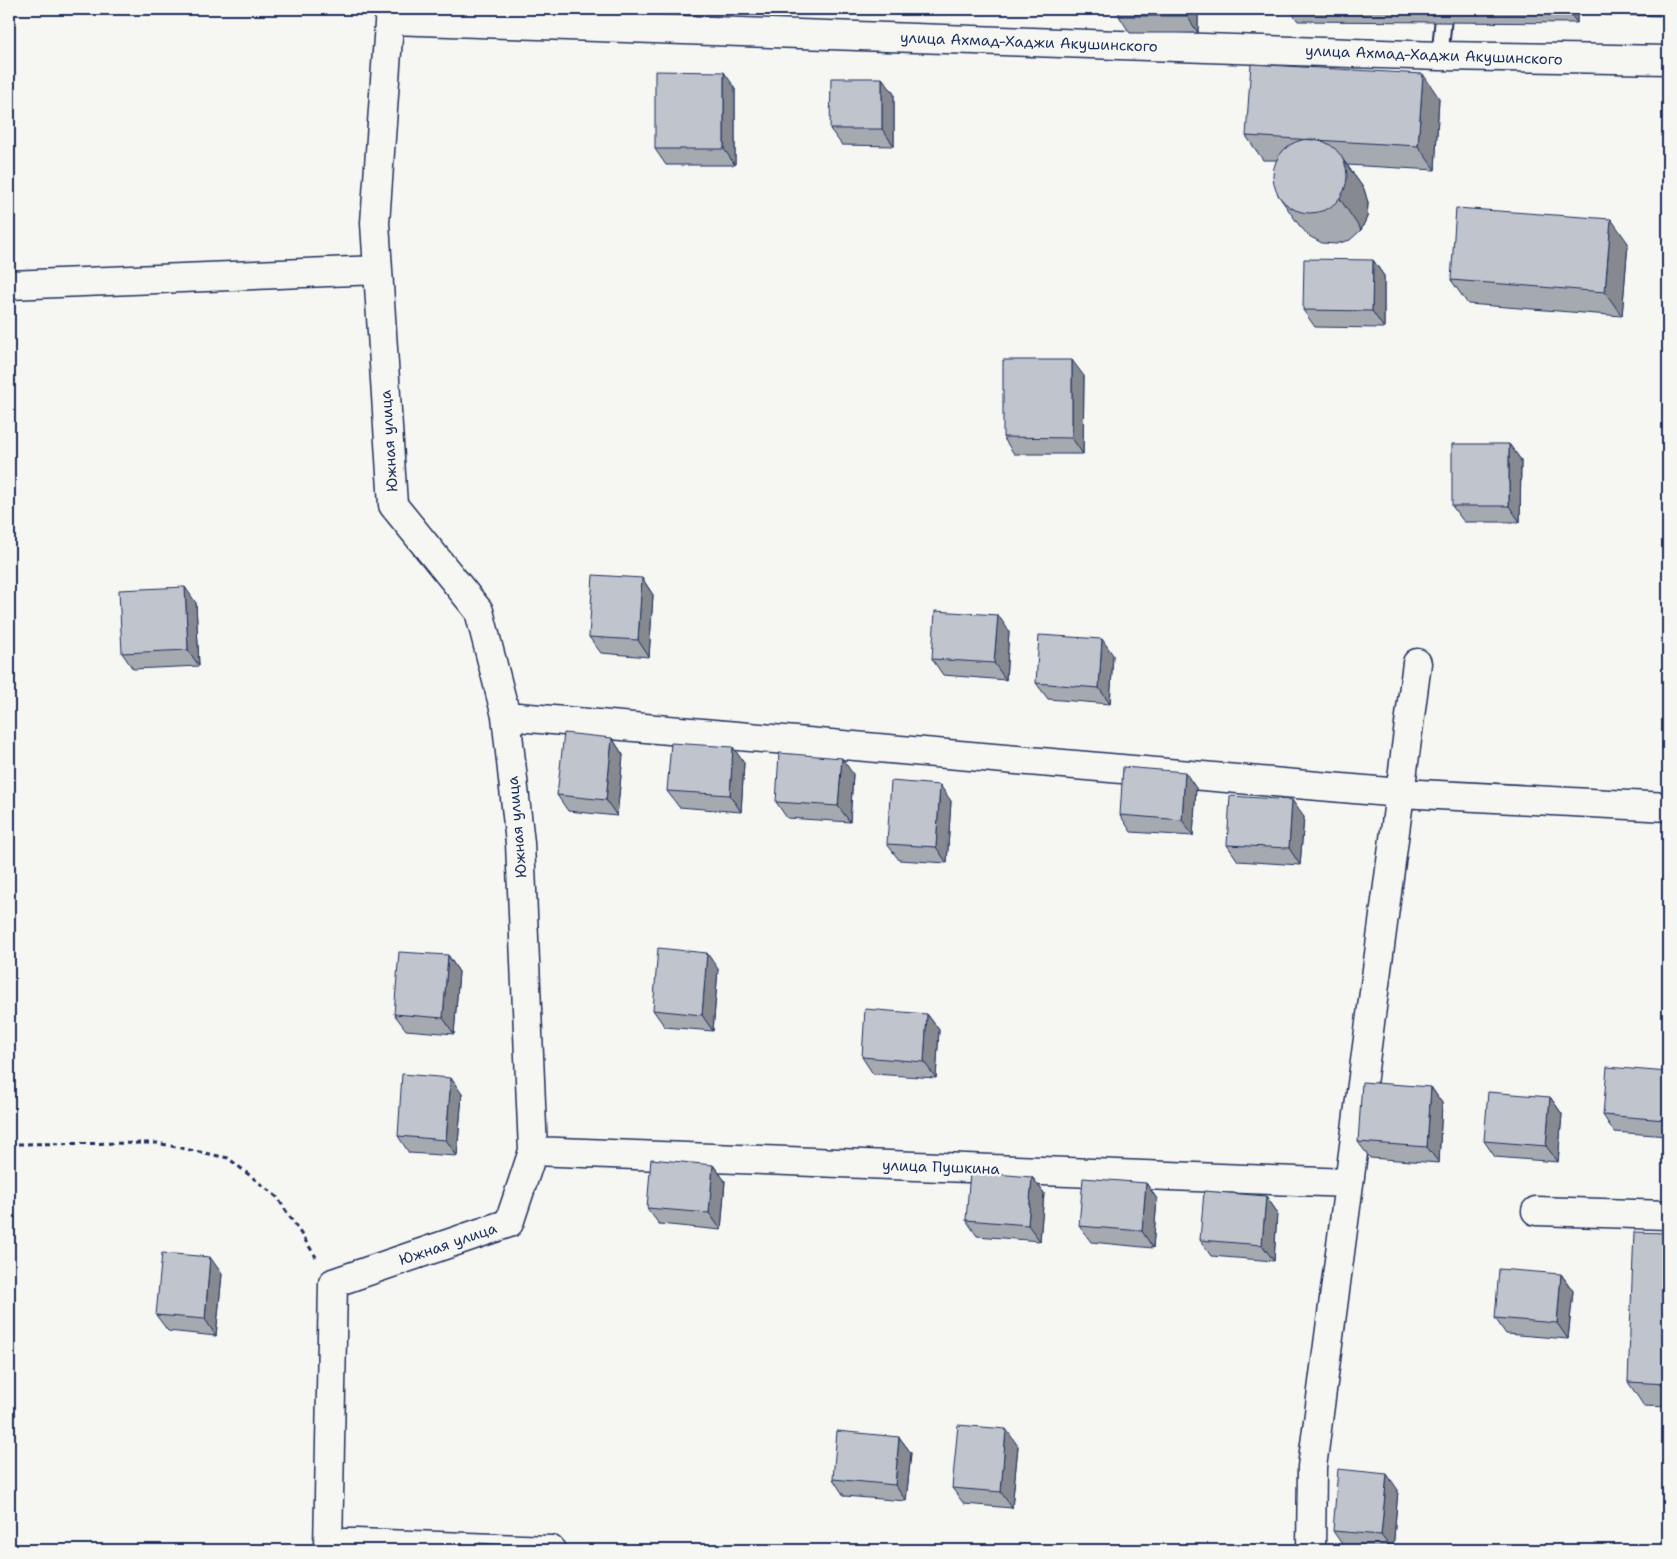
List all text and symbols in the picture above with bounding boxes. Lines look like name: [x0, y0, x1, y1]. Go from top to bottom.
street label: улица Ахмад-Хаджи Акушинского: [900, 28, 1158, 56]
street label: улица Ахмад-Хаджи Акушинского: [1305, 41, 1563, 69]
street label: Южная улица: [375, 389, 403, 493]
street label: Южная улица: [503, 775, 531, 879]
street label: улица Пушкина: [882, 1155, 1001, 1179]
street label: Южная улица: [396, 1218, 500, 1270]

